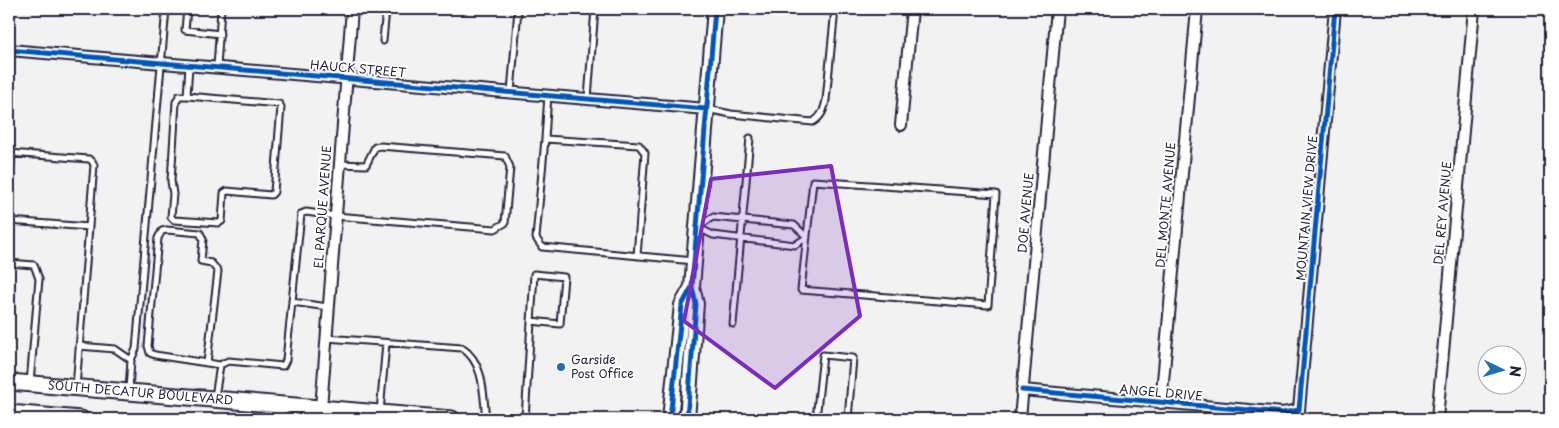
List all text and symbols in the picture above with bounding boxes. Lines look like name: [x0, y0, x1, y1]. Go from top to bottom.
street label: HAUCK STREET: [309, 55, 408, 81]
street label: MOUNTAIN VIEW DRIVE: [1291, 134, 1321, 281]
street label: DEL MONTE AVENUE: [1151, 141, 1179, 269]
street label: EL PARQUE AVENUE: [309, 145, 335, 269]
street label: DEL REY AVENUE: [1429, 160, 1455, 265]
street label: DOE AVENUE: [1013, 172, 1038, 254]
north arrow: [1476, 346, 1526, 396]
place label: Garside Post Office: [571, 350, 634, 382]
marker: Garside Post Office: [555, 361, 567, 373]
text: N: [1505, 365, 1526, 378]
street label: SOUTH DECATUR BOULEVARD: [47, 375, 234, 409]
street label: ANGEL DRIVE: [1119, 379, 1203, 405]

